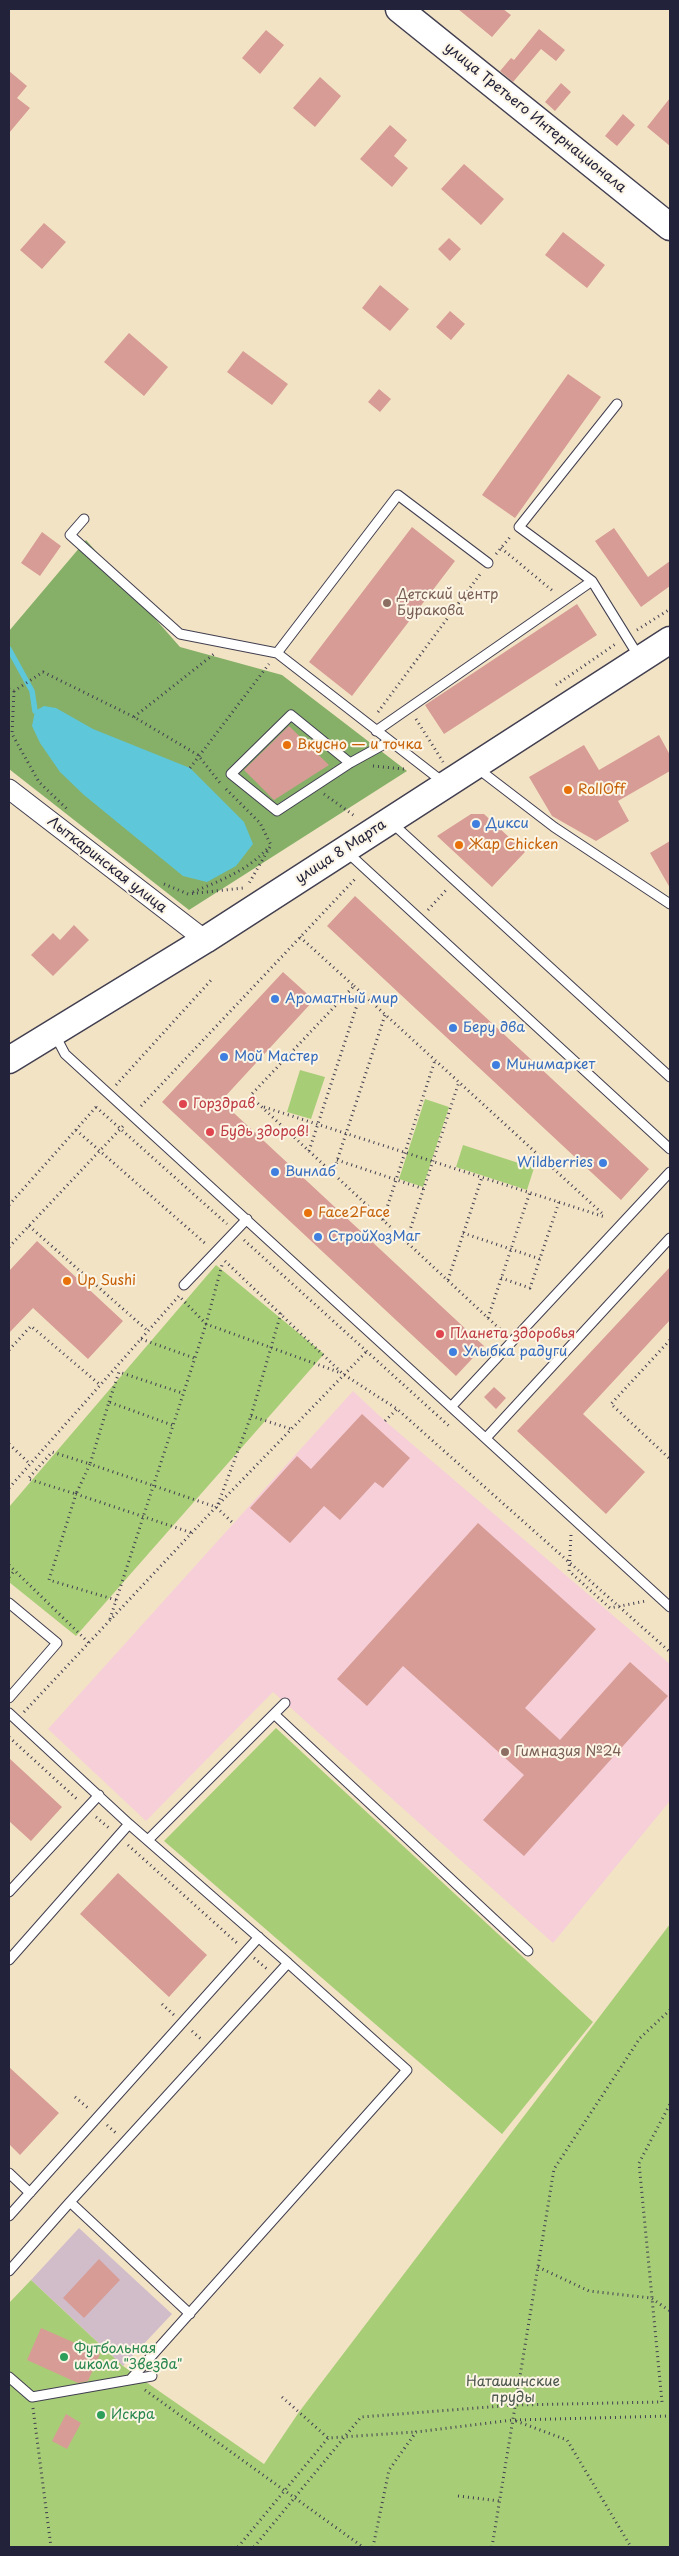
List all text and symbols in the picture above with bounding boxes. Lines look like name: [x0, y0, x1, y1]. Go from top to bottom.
street label: улица Третьего Интернационала: [441, 39, 629, 197]
place label: Детский центр Буракова: [397, 587, 498, 620]
marker: Детский центр Буракова: [381, 597, 393, 609]
place label: Вкусно — и точка: [297, 737, 422, 753]
marker: Вкусно — и точка: [281, 739, 293, 751]
place label: RollOff: [578, 782, 625, 798]
marker: RollOff: [562, 784, 574, 796]
street label: Лыткаринская улица: [44, 813, 170, 917]
street label: улица 8 Марта: [292, 816, 390, 888]
place label: Дикси: [486, 816, 529, 832]
marker: Дикси: [470, 818, 482, 830]
place label: Жар Chicken: [469, 837, 558, 853]
marker: Жар Chicken: [453, 839, 465, 851]
place label: Ароматный мир: [285, 991, 398, 1007]
marker: Ароматный мир: [269, 993, 281, 1005]
place label: Беру два: [463, 1020, 525, 1036]
marker: Беру два: [447, 1022, 459, 1034]
place label: Мой Мастер: [234, 1049, 318, 1065]
marker: Мой Мастер: [218, 1051, 230, 1063]
place label: Минимаркет: [506, 1057, 595, 1073]
marker: Минимаркет: [490, 1059, 502, 1071]
place label: Горздрав: [193, 1096, 255, 1112]
marker: Горздрав: [177, 1098, 189, 1110]
place label: Будь здоров!: [220, 1124, 309, 1140]
marker: Будь здоров!: [204, 1126, 216, 1138]
place label: Wildberries: [517, 1155, 593, 1171]
marker: Wildberries: [597, 1157, 609, 1169]
place label: Винлаб: [285, 1164, 336, 1180]
marker: Винлаб: [269, 1166, 281, 1178]
place label: Face2Face: [318, 1205, 390, 1221]
marker: Face2Face: [302, 1207, 314, 1219]
place label: СтройХозМаг: [328, 1229, 420, 1245]
marker: СтройХозМаг: [312, 1231, 324, 1243]
place label: Up Sushi: [77, 1273, 136, 1289]
marker: Up Sushi: [61, 1275, 73, 1287]
place label: Планета здоровья: [450, 1326, 575, 1342]
marker: Планета здоровья: [434, 1328, 446, 1340]
place label: Улыбка радуги: [463, 1344, 567, 1360]
marker: Улыбка радуги: [447, 1346, 459, 1358]
place label: Гимназия №24: [515, 1744, 622, 1760]
marker: Гимназия №24: [499, 1746, 511, 1758]
place label: Футбольная школа "Звезда": [74, 2341, 183, 2374]
marker: Футбольная школа "Звезда": [58, 2351, 70, 2363]
park label: Наташинские пруды: [466, 2374, 560, 2406]
place label: Искра: [111, 2407, 155, 2423]
marker: Искра: [95, 2409, 107, 2421]

